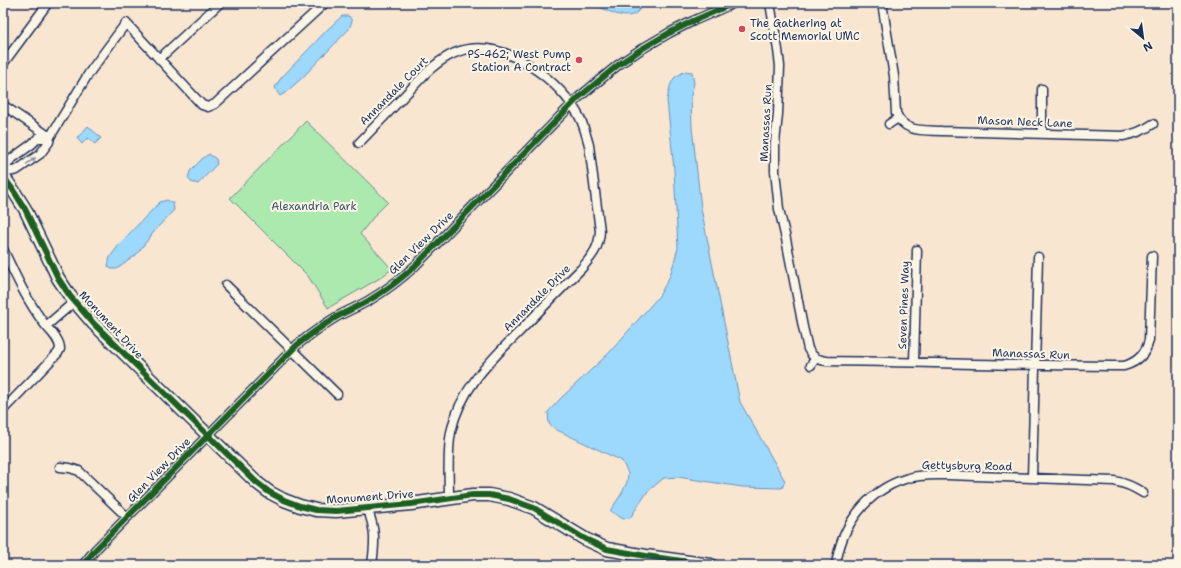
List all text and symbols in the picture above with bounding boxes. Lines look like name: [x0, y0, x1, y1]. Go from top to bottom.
place label: The Gathering at Scott Memorial UMC: [750, 16, 860, 44]
north arrow: [1123, 18, 1163, 58]
marker: The Gathering at Scott Memorial UMC: [737, 24, 747, 34]
text: N: [1140, 38, 1155, 55]
place label: PS-462; West Pump Station A Contract: [468, 47, 571, 75]
street label: Annandale Court: [357, 53, 432, 128]
marker: PS-462; West Pump Station A Contract: [574, 55, 584, 65]
street label: Manassas Run: [756, 83, 776, 162]
street label: Mason Neck Lane: [977, 113, 1073, 131]
one-way arrow: [26, 157, 36, 165]
park label: Alexandria Park: [271, 199, 357, 214]
street label: Glen View Drive: [385, 208, 457, 278]
street label: Seven Pines Way: [895, 260, 913, 350]
street label: Annandale Drive: [500, 261, 574, 335]
street label: Monument Drive: [76, 288, 146, 362]
street label: Manassas Run: [992, 345, 1070, 363]
street label: Glen View Drive: [124, 434, 194, 506]
street label: Gettysburg Road: [922, 458, 1012, 474]
street label: Monument Drive: [326, 486, 414, 508]

